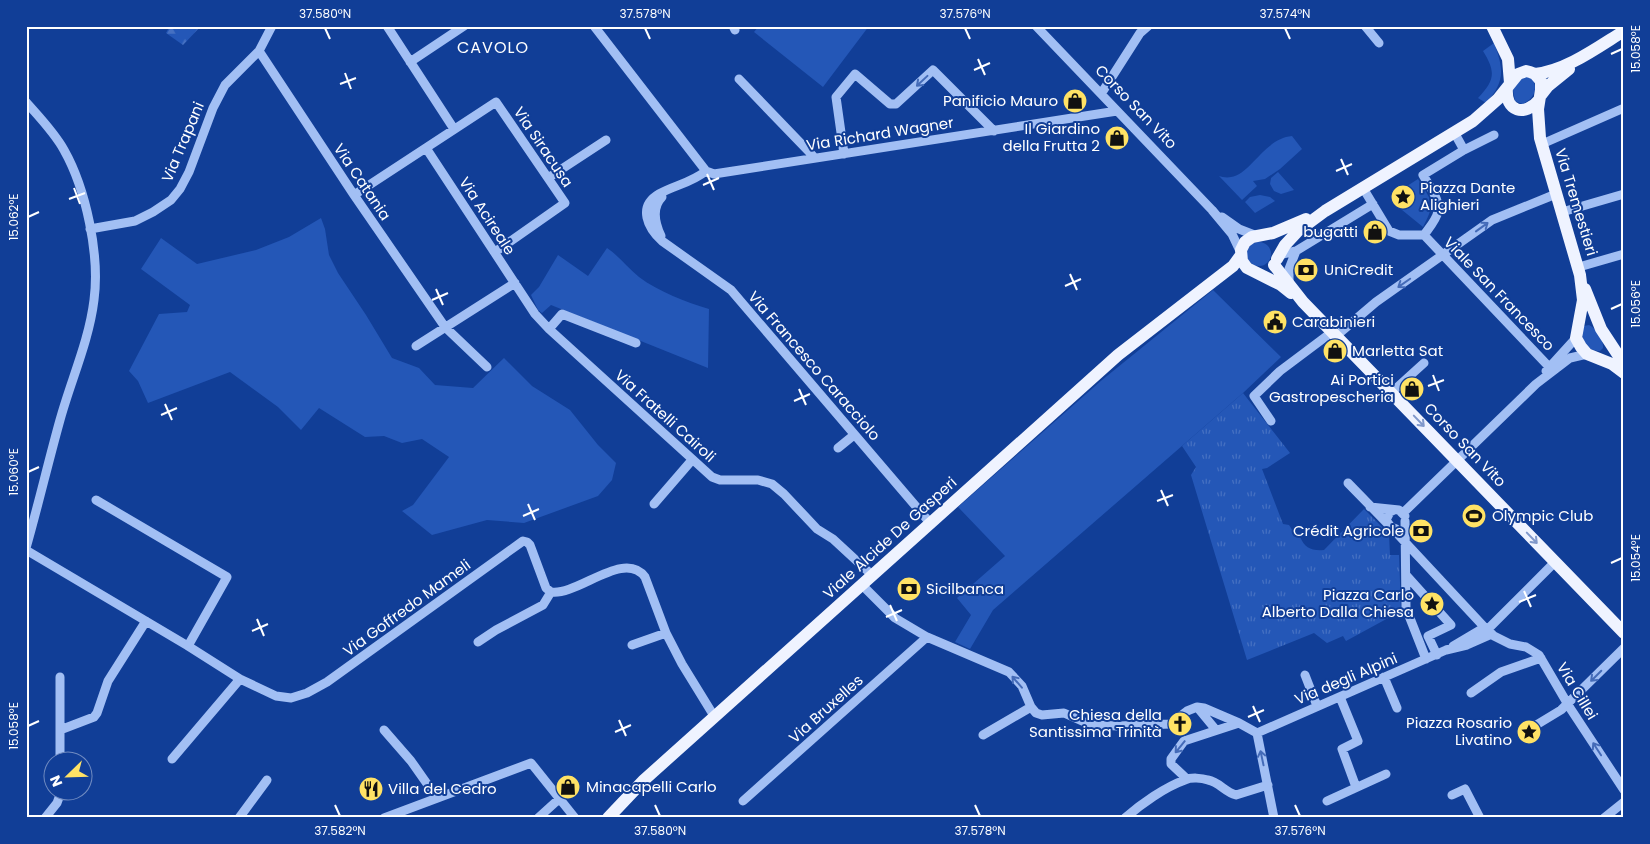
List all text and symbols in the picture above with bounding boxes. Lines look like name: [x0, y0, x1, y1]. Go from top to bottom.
text: 37.580°N: [299, 5, 351, 22]
text: 37.578°N: [619, 5, 671, 22]
text: 37.576°N: [939, 5, 991, 22]
text: 37.574°N: [1259, 5, 1311, 22]
text: 15.058°E: [1627, 25, 1644, 73]
district label: CAVOLO: [457, 36, 529, 59]
street label: Corso San Vito: [1091, 60, 1182, 153]
one-way arrow: [915, 75, 928, 86]
shop icon: Panificio Mauro: [1062, 88, 1088, 114]
place label: Panificio Mauro: [943, 90, 1058, 111]
street label: Via Trapani: [156, 98, 209, 185]
street label: Via Siracusa: [509, 102, 578, 191]
street label: Via Richard Wagner: [805, 111, 955, 156]
place label: Il Giardino della Frutta 2: [1003, 118, 1100, 156]
shop icon: Il Giardino della Frutta 2: [1104, 125, 1130, 151]
street label: Via Catania: [329, 139, 396, 224]
street label: Via Tremestieri: [1550, 146, 1603, 258]
street label: Via Acireale: [454, 173, 520, 259]
place label: Piazza Dante Alighieri: [1420, 177, 1515, 215]
place icon: Piazza Dante Alighieri: [1390, 184, 1416, 210]
text: 15.062°E: [5, 193, 22, 241]
shop icon: bugatti: [1362, 219, 1388, 245]
place label: bugatti: [1303, 221, 1358, 242]
one-way arrow: [1475, 222, 1489, 232]
street label: Viale San Francesco: [1439, 232, 1559, 355]
bank icon: UniCredit: [1293, 257, 1319, 283]
place label: UniCredit: [1324, 259, 1393, 280]
one-way arrow: [1397, 278, 1411, 288]
text: 15.056°E: [1627, 280, 1644, 328]
street label: Via Francesco Caracciolo: [743, 286, 885, 445]
public building icon: Carabinieri: [1262, 309, 1288, 335]
place label: Carabinieri: [1292, 311, 1375, 332]
shop icon: Marletta Sat: [1322, 338, 1348, 364]
place label: Marletta Sat: [1352, 340, 1443, 361]
street label: Via Fratelli Cairoli: [610, 365, 720, 467]
place label: Ai Portici Gastropescheria: [1269, 369, 1394, 407]
shop icon: Ai Portici Gastropescheria: [1399, 376, 1425, 402]
street label: Corso San Vito: [1420, 398, 1511, 491]
one-way arrow: [1413, 414, 1425, 427]
text: 15.060°E: [5, 448, 22, 496]
street label: Viale Alcide De Gasperi: [818, 472, 961, 603]
sports icon: Olympic Club: [1461, 503, 1487, 529]
place label: Olympic Club: [1492, 505, 1593, 526]
bank icon: Crédit Agricole: [1408, 518, 1434, 544]
place label: Crédit Agricole: [1293, 520, 1404, 541]
one-way arrow: [1526, 531, 1538, 544]
text: 15.054°E: [1627, 534, 1644, 582]
street label: Via Goffredo Mameli: [339, 554, 475, 661]
bank icon: Sicilbanca: [896, 576, 922, 602]
place label: Sicilbanca: [926, 578, 1004, 599]
place label: Piazza Carlo Alberto Dalla Chiesa: [1262, 584, 1414, 622]
place icon: Piazza Carlo Alberto Dalla Chiesa: [1419, 591, 1445, 617]
street label: Via degli Alpini: [1291, 647, 1400, 710]
street label: Via Cillei: [1552, 658, 1603, 723]
street label: Via Bruxelles: [784, 669, 868, 748]
one-way arrow: [1589, 670, 1602, 682]
one-way arrow: [1011, 675, 1023, 688]
text: 15.058°E: [5, 702, 22, 750]
place label: Chiesa della Santissima Trinità: [1029, 704, 1162, 742]
church icon: Chiesa della Santissima Trinità: [1167, 711, 1193, 737]
place label: Piazza Rosario Livatino: [1406, 712, 1512, 750]
place icon: Piazza Rosario Livatino: [1516, 719, 1542, 745]
one-way arrow: [1174, 741, 1185, 754]
one-way arrow: [1592, 743, 1602, 757]
one-way arrow: [1257, 750, 1266, 766]
north arrow: [42, 752, 92, 802]
text: N: [45, 772, 67, 790]
shop icon: Minacapelli Carlo: [555, 774, 581, 800]
restaurant icon: Villa del Cedro: [358, 776, 384, 802]
place label: Minacapelli Carlo: [586, 776, 717, 797]
place label: Villa del Cedro: [388, 778, 497, 799]
text: 37.582°N: [314, 822, 366, 839]
text: 37.580°N: [634, 822, 686, 839]
text: 37.578°N: [954, 822, 1006, 839]
text: 37.576°N: [1274, 822, 1326, 839]

